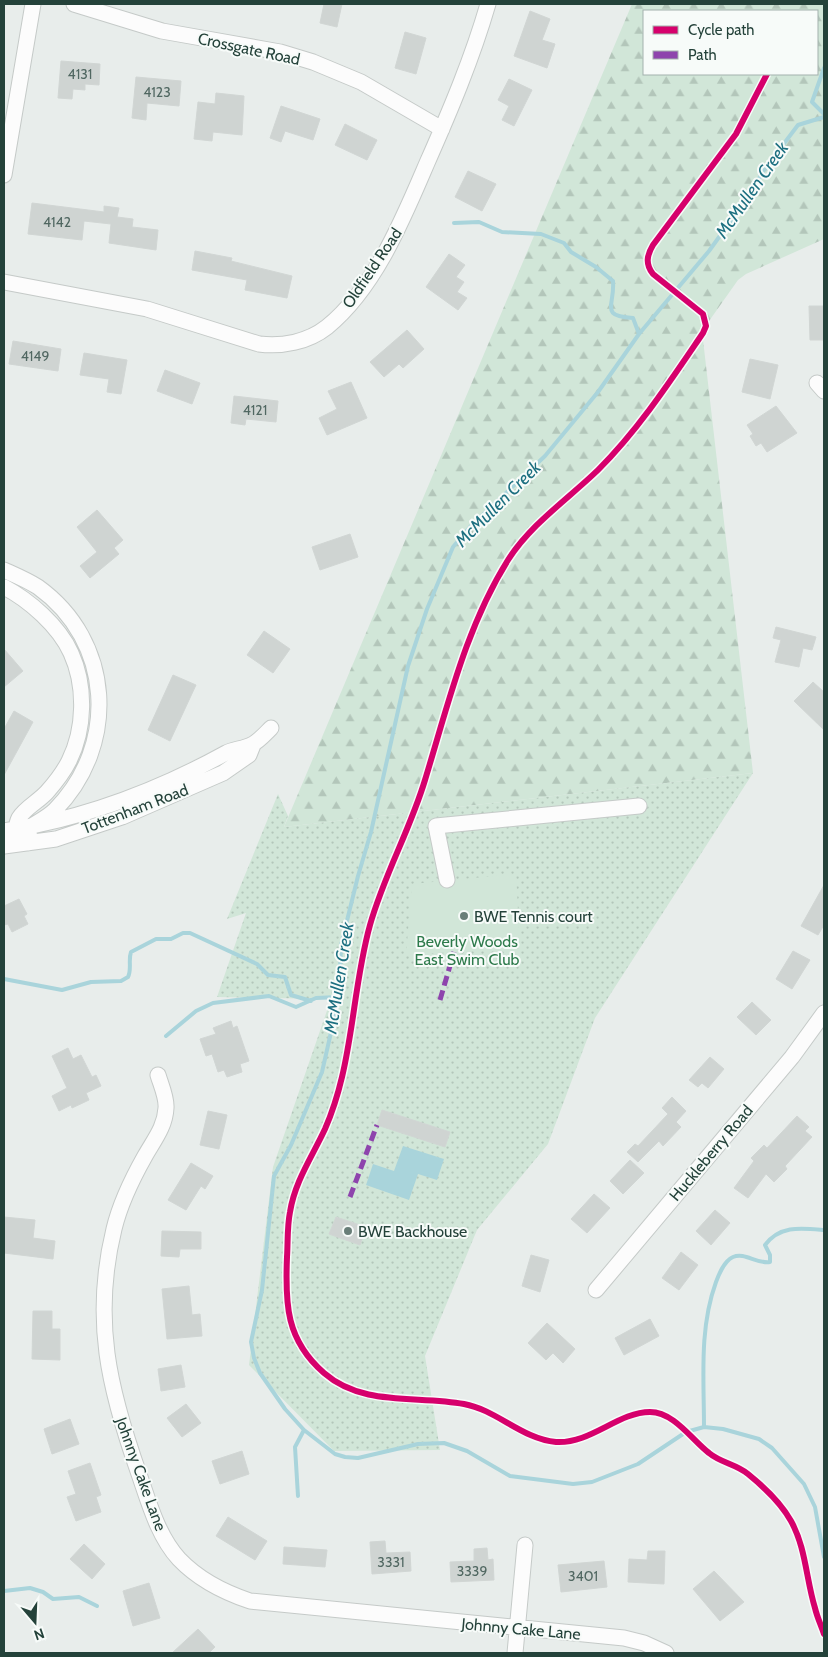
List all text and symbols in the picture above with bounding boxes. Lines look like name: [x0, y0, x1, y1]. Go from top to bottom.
legend: [643, 10, 818, 75]
text: Cycle path: [688, 21, 754, 39]
street label: Crossgate Road: [196, 29, 302, 69]
text: Path: [688, 46, 717, 64]
house number: 4131: [68, 65, 92, 83]
house number: 4123: [143, 83, 171, 101]
water label: McMullen Creek: [710, 137, 794, 243]
house number: 4142: [43, 213, 71, 231]
street label: Oldfield Road: [338, 224, 406, 312]
house number: 4149: [21, 347, 49, 365]
house number: 4121: [243, 401, 267, 419]
water label: McMullen Creek: [450, 456, 546, 552]
street label: Tottenham Road: [79, 780, 191, 838]
place label: BWE Tennis court: [474, 907, 593, 926]
marker: BWE Tennis court: [458, 910, 470, 922]
water label: McMullen Creek: [319, 920, 359, 1036]
park label: Beverly Woods East Swim Club: [415, 932, 520, 969]
street label: Huckleberry Road: [665, 1101, 757, 1205]
place label: BWE Backhouse: [358, 1222, 467, 1241]
marker: BWE Backhouse: [342, 1225, 354, 1237]
street label: Johnny Cake Lane: [111, 1414, 170, 1533]
house number: 3331: [377, 1553, 405, 1571]
house number: 3339: [457, 1562, 487, 1580]
house number: 3401: [568, 1567, 598, 1585]
north arrow: [10, 1597, 60, 1647]
street label: Johnny Cake Lane: [460, 1614, 581, 1644]
text: N: [32, 1624, 47, 1644]

